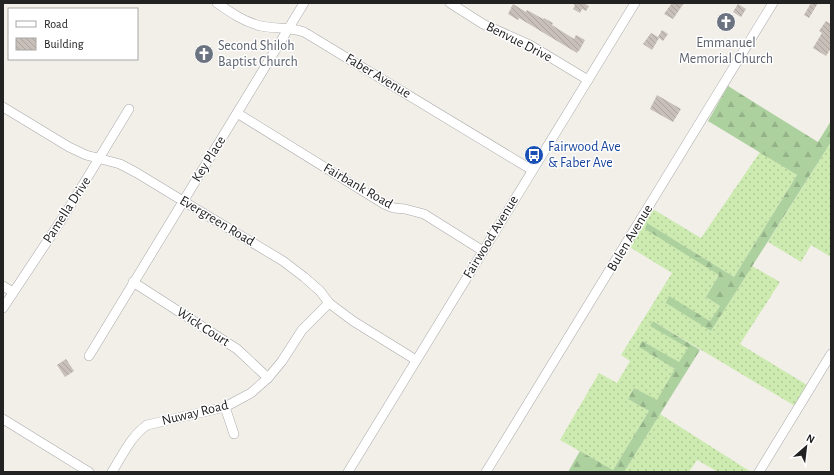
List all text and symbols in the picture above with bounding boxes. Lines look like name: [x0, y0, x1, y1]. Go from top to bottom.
legend: [8, 8, 138, 60]
church icon: Emmanuel Memorial Church: [715, 11, 737, 33]
text: Road: [44, 18, 68, 30]
street label: Benvue Drive: [484, 19, 554, 65]
place label: Emmanuel Memorial Church: [679, 36, 773, 66]
text: Building: [44, 38, 84, 50]
place label: Second Shiloh Baptist Church: [218, 39, 298, 69]
church icon: Second Shiloh Baptist Church: [193, 43, 215, 65]
street label: Faber Avenue: [343, 51, 413, 101]
street label: Key Place: [190, 134, 228, 184]
place label: Fairwood Ave & Faber Ave: [548, 140, 621, 170]
bus stop icon: Fairwood Ave & Faber Ave: [523, 144, 545, 166]
street label: Fairbank Road: [321, 161, 395, 211]
street label: Pamella Drive: [41, 174, 93, 246]
street label: Evergreen Road: [177, 193, 257, 249]
street label: Fairwood Avenue: [461, 193, 521, 281]
street label: Bulen Avenue: [605, 202, 655, 274]
street label: Wick Court: [174, 305, 232, 349]
street label: Nuway Road: [160, 398, 230, 428]
north arrow: [786, 427, 826, 467]
text: N: [804, 432, 816, 445]

